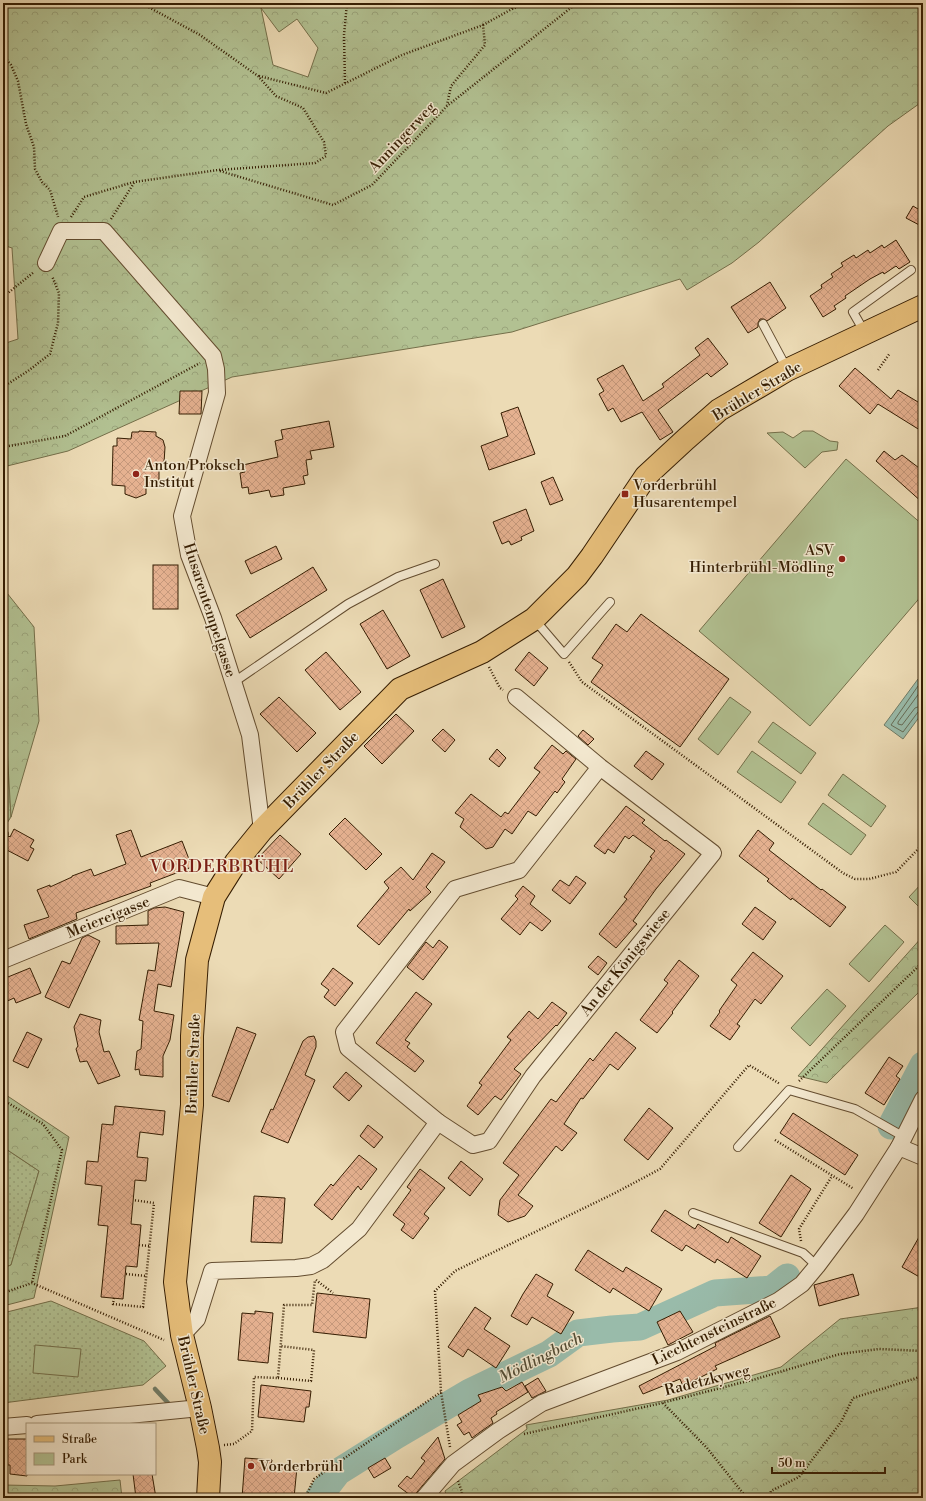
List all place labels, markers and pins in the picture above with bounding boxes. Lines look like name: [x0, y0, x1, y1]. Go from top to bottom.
place label: Anton Proksch Institut: [143, 456, 245, 492]
marker: Anton Proksch Institut: [131, 469, 141, 479]
place label: Vorderbrühl Husarentempel: [632, 476, 738, 512]
marker: Vorderbrühl Husarentempel: [620, 489, 630, 499]
place label: ASV Hinterbrühl-Mödling: [689, 541, 834, 577]
marker: ASV Hinterbrühl-Mödling: [837, 554, 847, 564]
place label: Vorderbrühl: [258, 1457, 344, 1476]
marker: Vorderbrühl: [246, 1461, 256, 1471]

